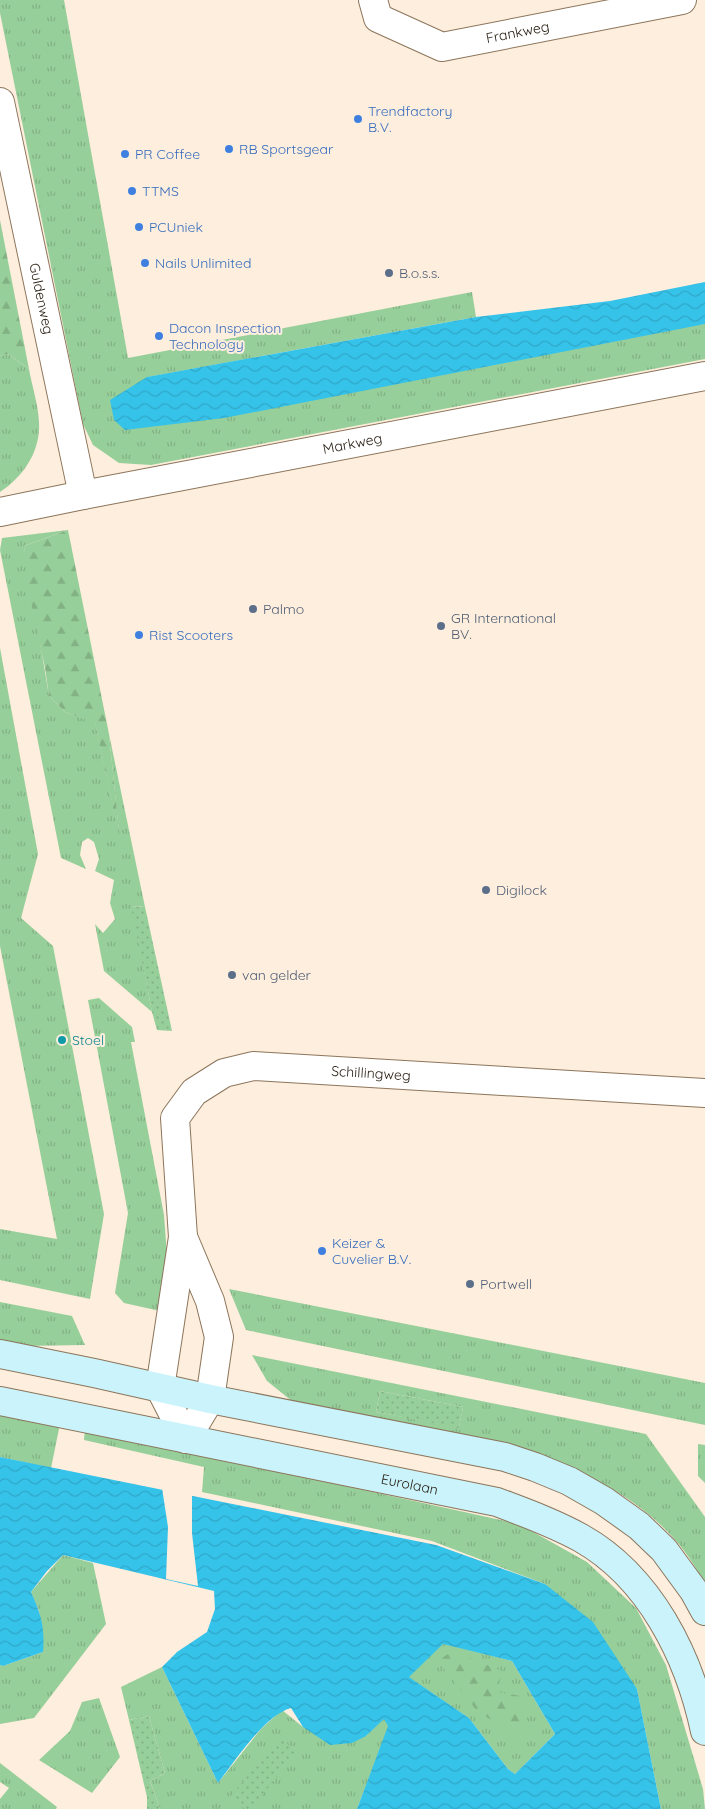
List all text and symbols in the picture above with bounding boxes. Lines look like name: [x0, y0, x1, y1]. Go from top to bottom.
street label: Frankweg: [484, 17, 551, 47]
place label: Trendfactory B.V.: [368, 102, 452, 136]
marker: Trendfactory B.V.: [352, 113, 364, 125]
place label: RB Sportsgear: [239, 140, 334, 158]
marker: RB Sportsgear: [223, 143, 235, 155]
place label: PR Coffee: [135, 145, 200, 163]
marker: PR Coffee: [119, 148, 131, 160]
place label: TTMS: [142, 182, 179, 200]
marker: TTMS: [126, 185, 138, 197]
place label: PCUniek: [149, 218, 203, 236]
marker: PCUniek: [133, 221, 145, 233]
place label: Nails Unlimited: [155, 254, 251, 272]
marker: Nails Unlimited: [139, 257, 151, 269]
street label: Guldenweg: [25, 261, 58, 336]
place label: B.o.s.s.: [399, 264, 440, 282]
marker: B.o.s.s.: [383, 267, 395, 279]
place label: Dacon Inspection Technology: [169, 319, 281, 353]
marker: Dacon Inspection Technology: [153, 330, 165, 342]
street label: Markweg: [321, 429, 384, 458]
place label: Palmo: [263, 600, 304, 618]
marker: Palmo: [247, 603, 259, 615]
place label: GR International BV.: [451, 609, 556, 643]
marker: GR International BV.: [435, 620, 447, 632]
place label: Rist Scooters: [149, 626, 233, 644]
marker: Rist Scooters: [133, 629, 145, 641]
place label: Digilock: [496, 881, 547, 899]
marker: Digilock: [480, 884, 492, 896]
place label: van gelder: [242, 966, 312, 984]
marker: van gelder: [226, 969, 238, 981]
place label: Stoel: [72, 1031, 104, 1049]
marker: Stoel: [56, 1034, 68, 1046]
street label: Schillingweg: [331, 1062, 411, 1084]
place label: Keizer & Cuvelier B.V.: [332, 1234, 411, 1268]
marker: Keizer & Cuvelier B.V.: [316, 1245, 328, 1257]
place label: Portwell: [480, 1275, 532, 1293]
marker: Portwell: [464, 1278, 476, 1290]
street label: Eurolaan: [380, 1470, 440, 1499]

